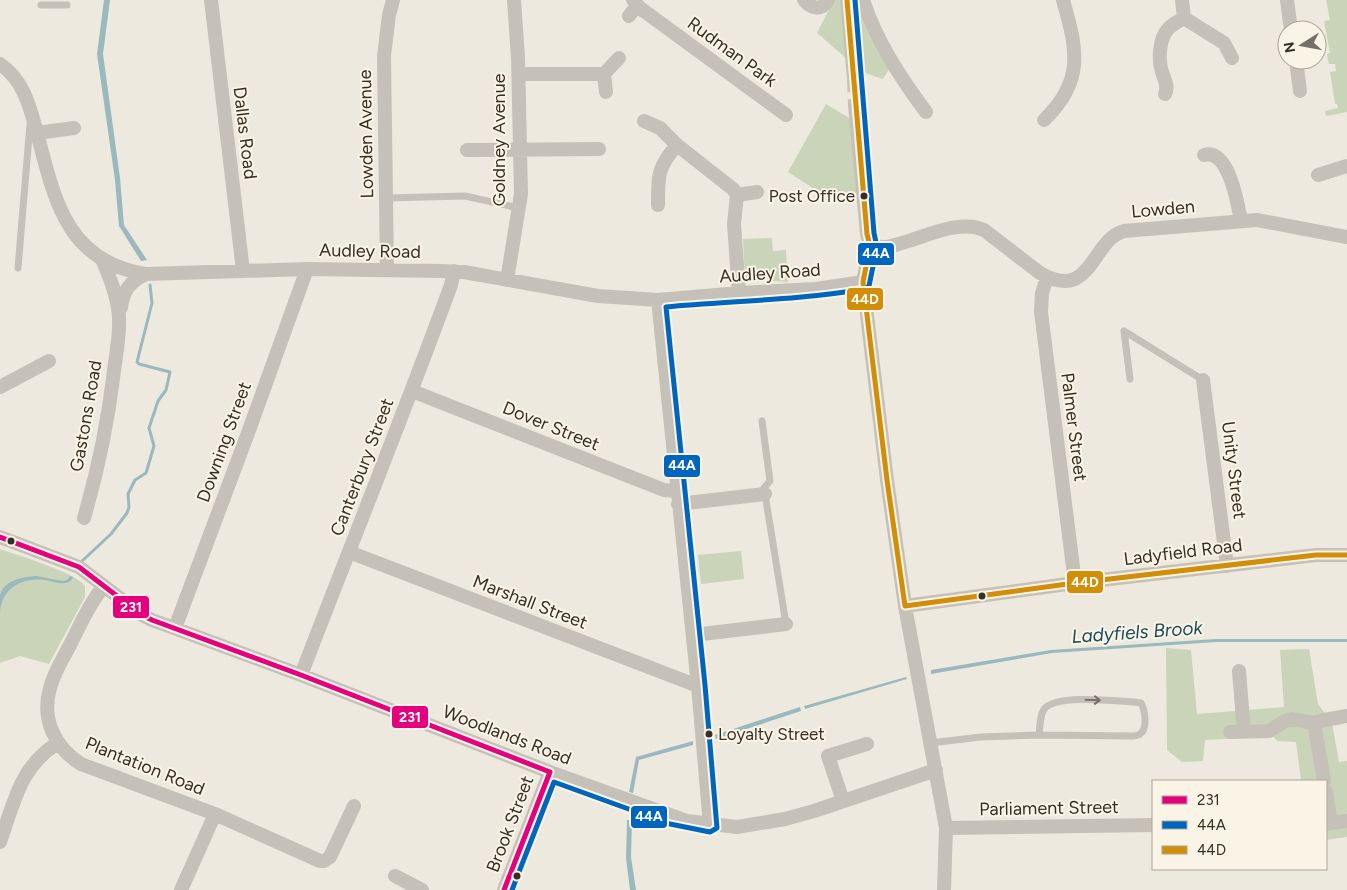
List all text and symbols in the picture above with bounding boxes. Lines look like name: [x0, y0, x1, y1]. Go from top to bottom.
street label: Rudman Park: [683, 12, 781, 92]
north arrow: [1277, 20, 1327, 70]
text: N: [1280, 40, 1299, 54]
street label: Lowden Avenue: [354, 69, 378, 199]
street label: Goldney Avenue: [488, 73, 510, 207]
street label: Dallas Road: [228, 86, 262, 180]
place label: Post Office: [769, 186, 855, 206]
marker: Post Office: [859, 191, 869, 201]
street label: Lowden: [1130, 195, 1196, 223]
street label: Audley Road: [319, 239, 421, 263]
line badge: 44A: [857, 242, 895, 266]
text: 44A: [862, 245, 890, 262]
street label: Audley Road: [719, 258, 821, 288]
line badge: 44D: [846, 287, 884, 311]
text: 44D: [851, 291, 879, 308]
street label: Gastons Road: [65, 359, 107, 473]
street label: Palmer Street: [1056, 371, 1092, 483]
street label: Downing Street: [192, 379, 256, 505]
street label: Canterbury Street: [326, 395, 398, 539]
street label: Dover Street: [499, 397, 603, 455]
street label: Unity Street: [1217, 420, 1251, 520]
line badge: 44A: [663, 454, 701, 478]
text: 44A: [668, 457, 696, 474]
street label: Ladyfield Road: [1122, 534, 1244, 570]
unlabelled marker: [6, 536, 16, 546]
street label: Marshall Street: [470, 570, 591, 634]
line badge: 44D: [1066, 570, 1104, 594]
text: 44D: [1071, 574, 1099, 591]
unlabelled marker: [977, 591, 987, 601]
line badge: 231: [112, 595, 150, 619]
text: 231: [120, 599, 142, 616]
water label: Ladyfiels Brook: [1071, 616, 1204, 648]
one-way arrow: [1085, 695, 1101, 705]
street label: Woodlands Road: [440, 700, 574, 770]
line badge: 231: [391, 705, 429, 729]
text: 231: [399, 709, 421, 726]
place label: Loyalty Street: [718, 724, 825, 744]
marker: Loyalty Street: [704, 729, 714, 739]
street label: Plantation Road: [82, 732, 208, 800]
street label: Brook Street: [482, 772, 539, 875]
legend: [1152, 780, 1327, 870]
text: 231: [1197, 791, 1220, 809]
street label: Parliament Street: [979, 796, 1119, 820]
line badge: 44A: [630, 805, 668, 829]
text: 44A: [635, 808, 663, 825]
text: 44A: [1197, 816, 1226, 834]
text: 44D: [1197, 841, 1226, 859]
unlabelled marker: [512, 871, 522, 881]

